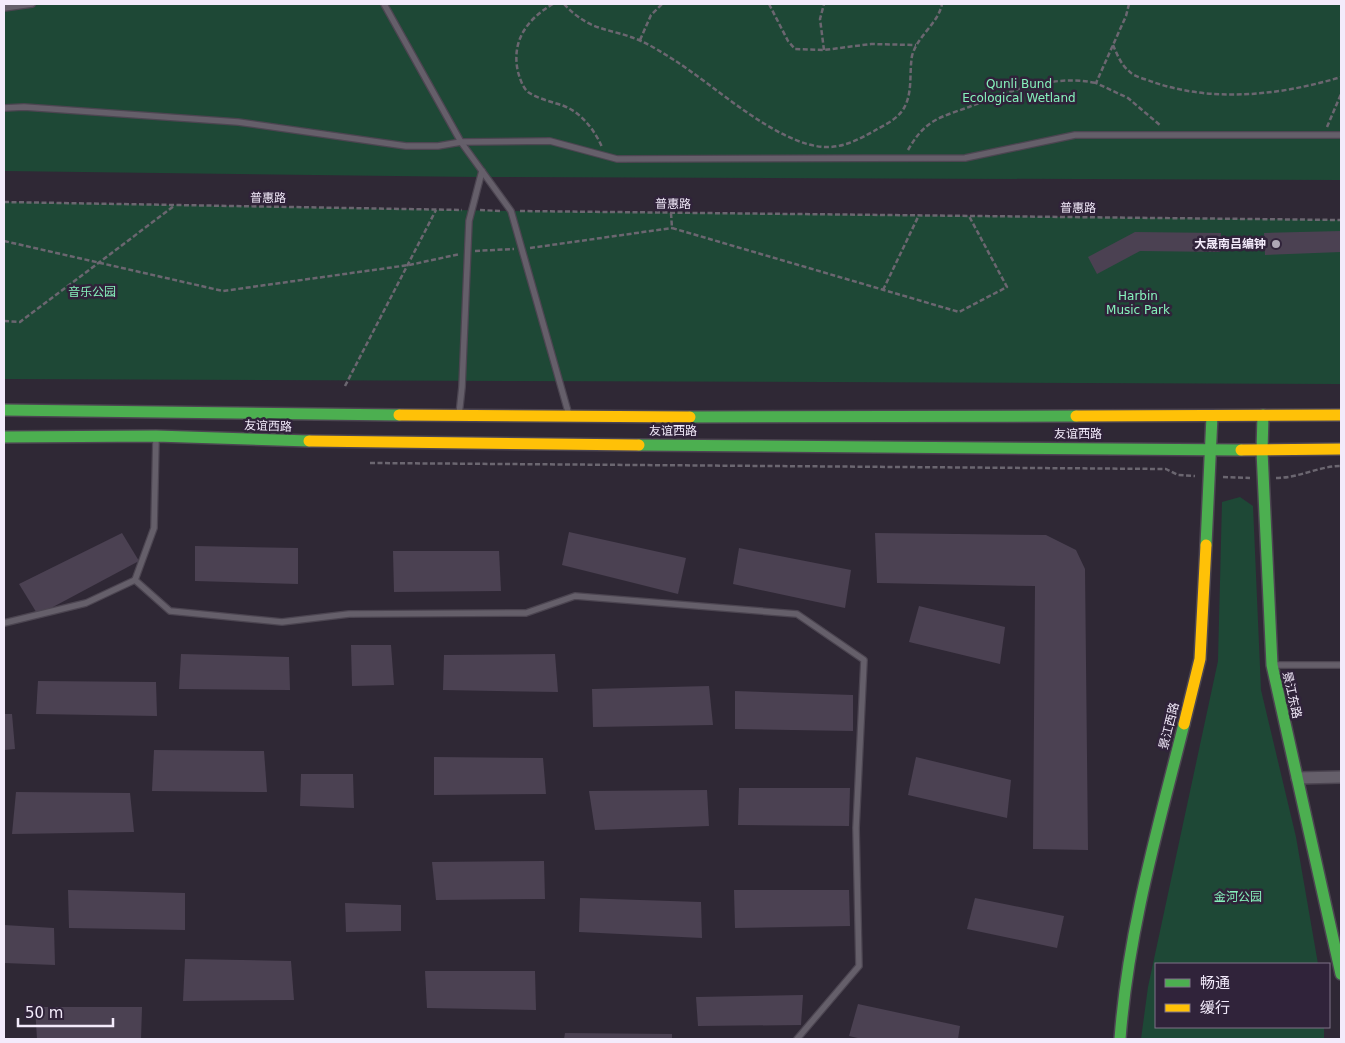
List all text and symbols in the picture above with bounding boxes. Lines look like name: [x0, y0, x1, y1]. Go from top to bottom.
park label: Qunli Bund Ecological Wetland: [962, 77, 1076, 105]
street label: 普惠路: [250, 191, 286, 205]
street label: 普惠路: [655, 197, 691, 211]
street label: 普惠路: [1060, 201, 1096, 215]
place label: 大晟南吕编钟: [1194, 237, 1266, 251]
marker: 大晟南吕编钟: [1270, 238, 1282, 250]
park label: 音乐公园: [68, 285, 116, 299]
park label: Harbin Music Park: [1106, 289, 1170, 317]
street label: 友谊西路: [244, 418, 292, 434]
street label: 友谊西路: [649, 424, 697, 438]
street label: 友谊西路: [1054, 427, 1102, 441]
street label: 景江东路: [1280, 670, 1304, 720]
street label: 景江西路: [1156, 701, 1182, 751]
park label: 金河公园: [1214, 890, 1262, 904]
legend: [1155, 963, 1330, 1028]
text: 畅通: [1200, 974, 1230, 992]
scale bar: [18, 996, 112, 1028]
text: 缓行: [1200, 999, 1230, 1017]
text: 50 m: [25, 1004, 63, 1022]

